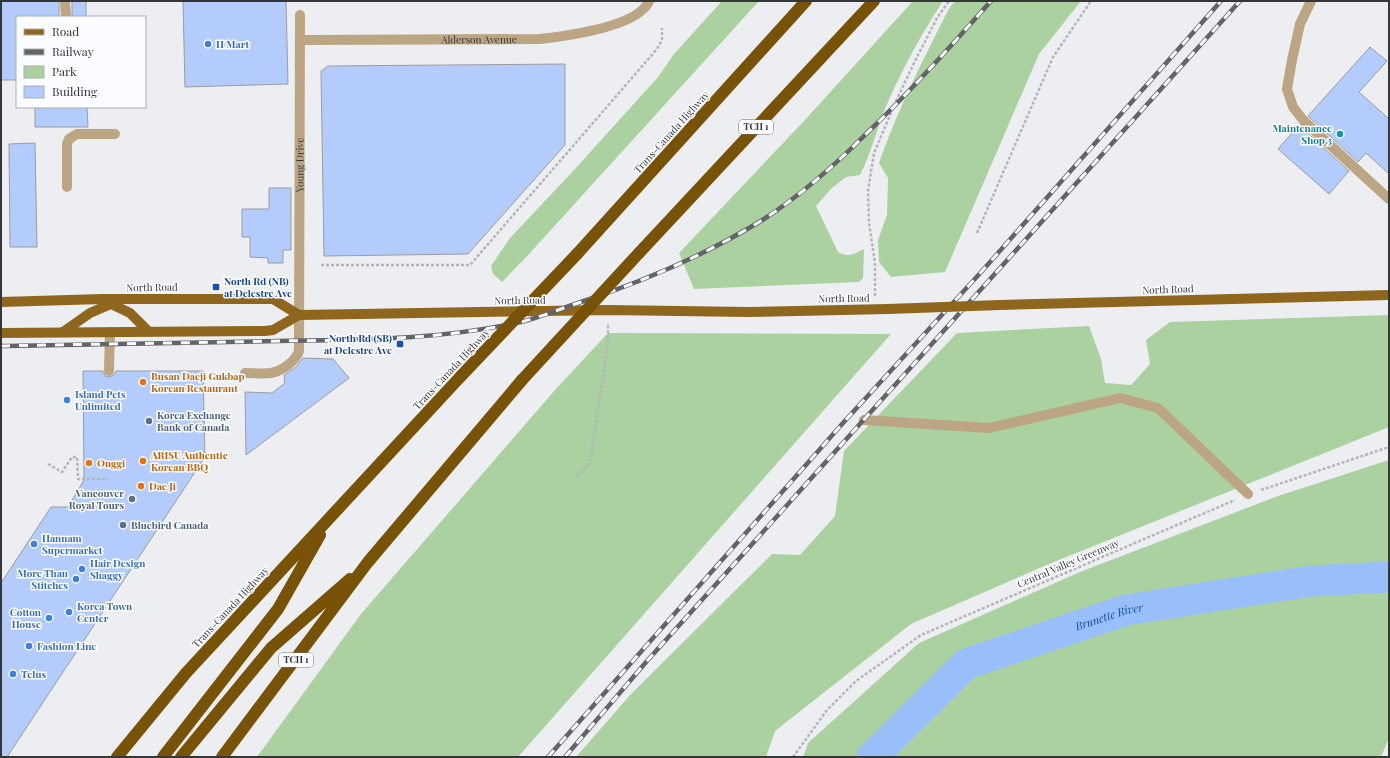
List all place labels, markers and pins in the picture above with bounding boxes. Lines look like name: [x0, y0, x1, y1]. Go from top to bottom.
place label: H Mart: [216, 37, 249, 51]
marker: H Mart: [203, 39, 213, 49]
place label: Maintenance Shop 3: [1272, 121, 1332, 147]
marker: Maintenance Shop 3: [1335, 129, 1345, 139]
place label: North Rd (NB) at Delestre Ave: [224, 274, 292, 300]
marker: North Rd (NB) at Delestre Ave: [211, 282, 221, 292]
place label: North Rd (SB) at Delestre Ave: [324, 331, 392, 357]
marker: North Rd (SB) at Delestre Ave: [395, 339, 405, 349]
place label: Busan Daeji Gukbap Korean Restaurant: [151, 369, 244, 395]
marker: Busan Daeji Gukbap Korean Restaurant: [138, 377, 148, 387]
place label: Island Pets Unlimited: [75, 387, 126, 413]
marker: Island Pets Unlimited: [62, 395, 72, 405]
place label: Korea Exchange Bank of Canada: [157, 408, 231, 434]
marker: Korea Exchange Bank of Canada: [144, 416, 154, 426]
place label: ARISU Authentic Korean BBQ: [150, 448, 228, 474]
place label: Onggi: [97, 456, 125, 470]
marker: ARISU Authentic Korean BBQ: [138, 456, 148, 466]
marker: Onggi: [84, 458, 94, 468]
place label: Dae Ji: [149, 479, 176, 493]
marker: Dae Ji: [136, 481, 146, 491]
place label: Vancouver Royal Tours: [69, 486, 124, 512]
marker: Vancouver Royal Tours: [127, 494, 137, 504]
place label: Bluebird Canada: [131, 518, 209, 532]
marker: Bluebird Canada: [118, 520, 128, 530]
place label: Hannam Supermarket: [42, 531, 103, 557]
marker: Hannam Supermarket: [29, 539, 39, 549]
place label: Hair Design Shaggy: [90, 556, 146, 582]
marker: Hair Design Shaggy: [77, 564, 87, 574]
place label: More Than Stitches: [18, 566, 69, 592]
marker: More Than Stitches: [71, 574, 81, 584]
place label: Korea Town Center: [77, 599, 133, 625]
place label: Cotton House: [10, 605, 42, 631]
marker: Korea Town Center: [64, 607, 74, 617]
marker: Cotton House: [44, 613, 54, 623]
place label: Fashion Line: [37, 639, 96, 653]
marker: Fashion Line: [24, 641, 34, 651]
place label: Telus: [21, 667, 46, 681]
marker: Telus: [8, 669, 18, 679]

